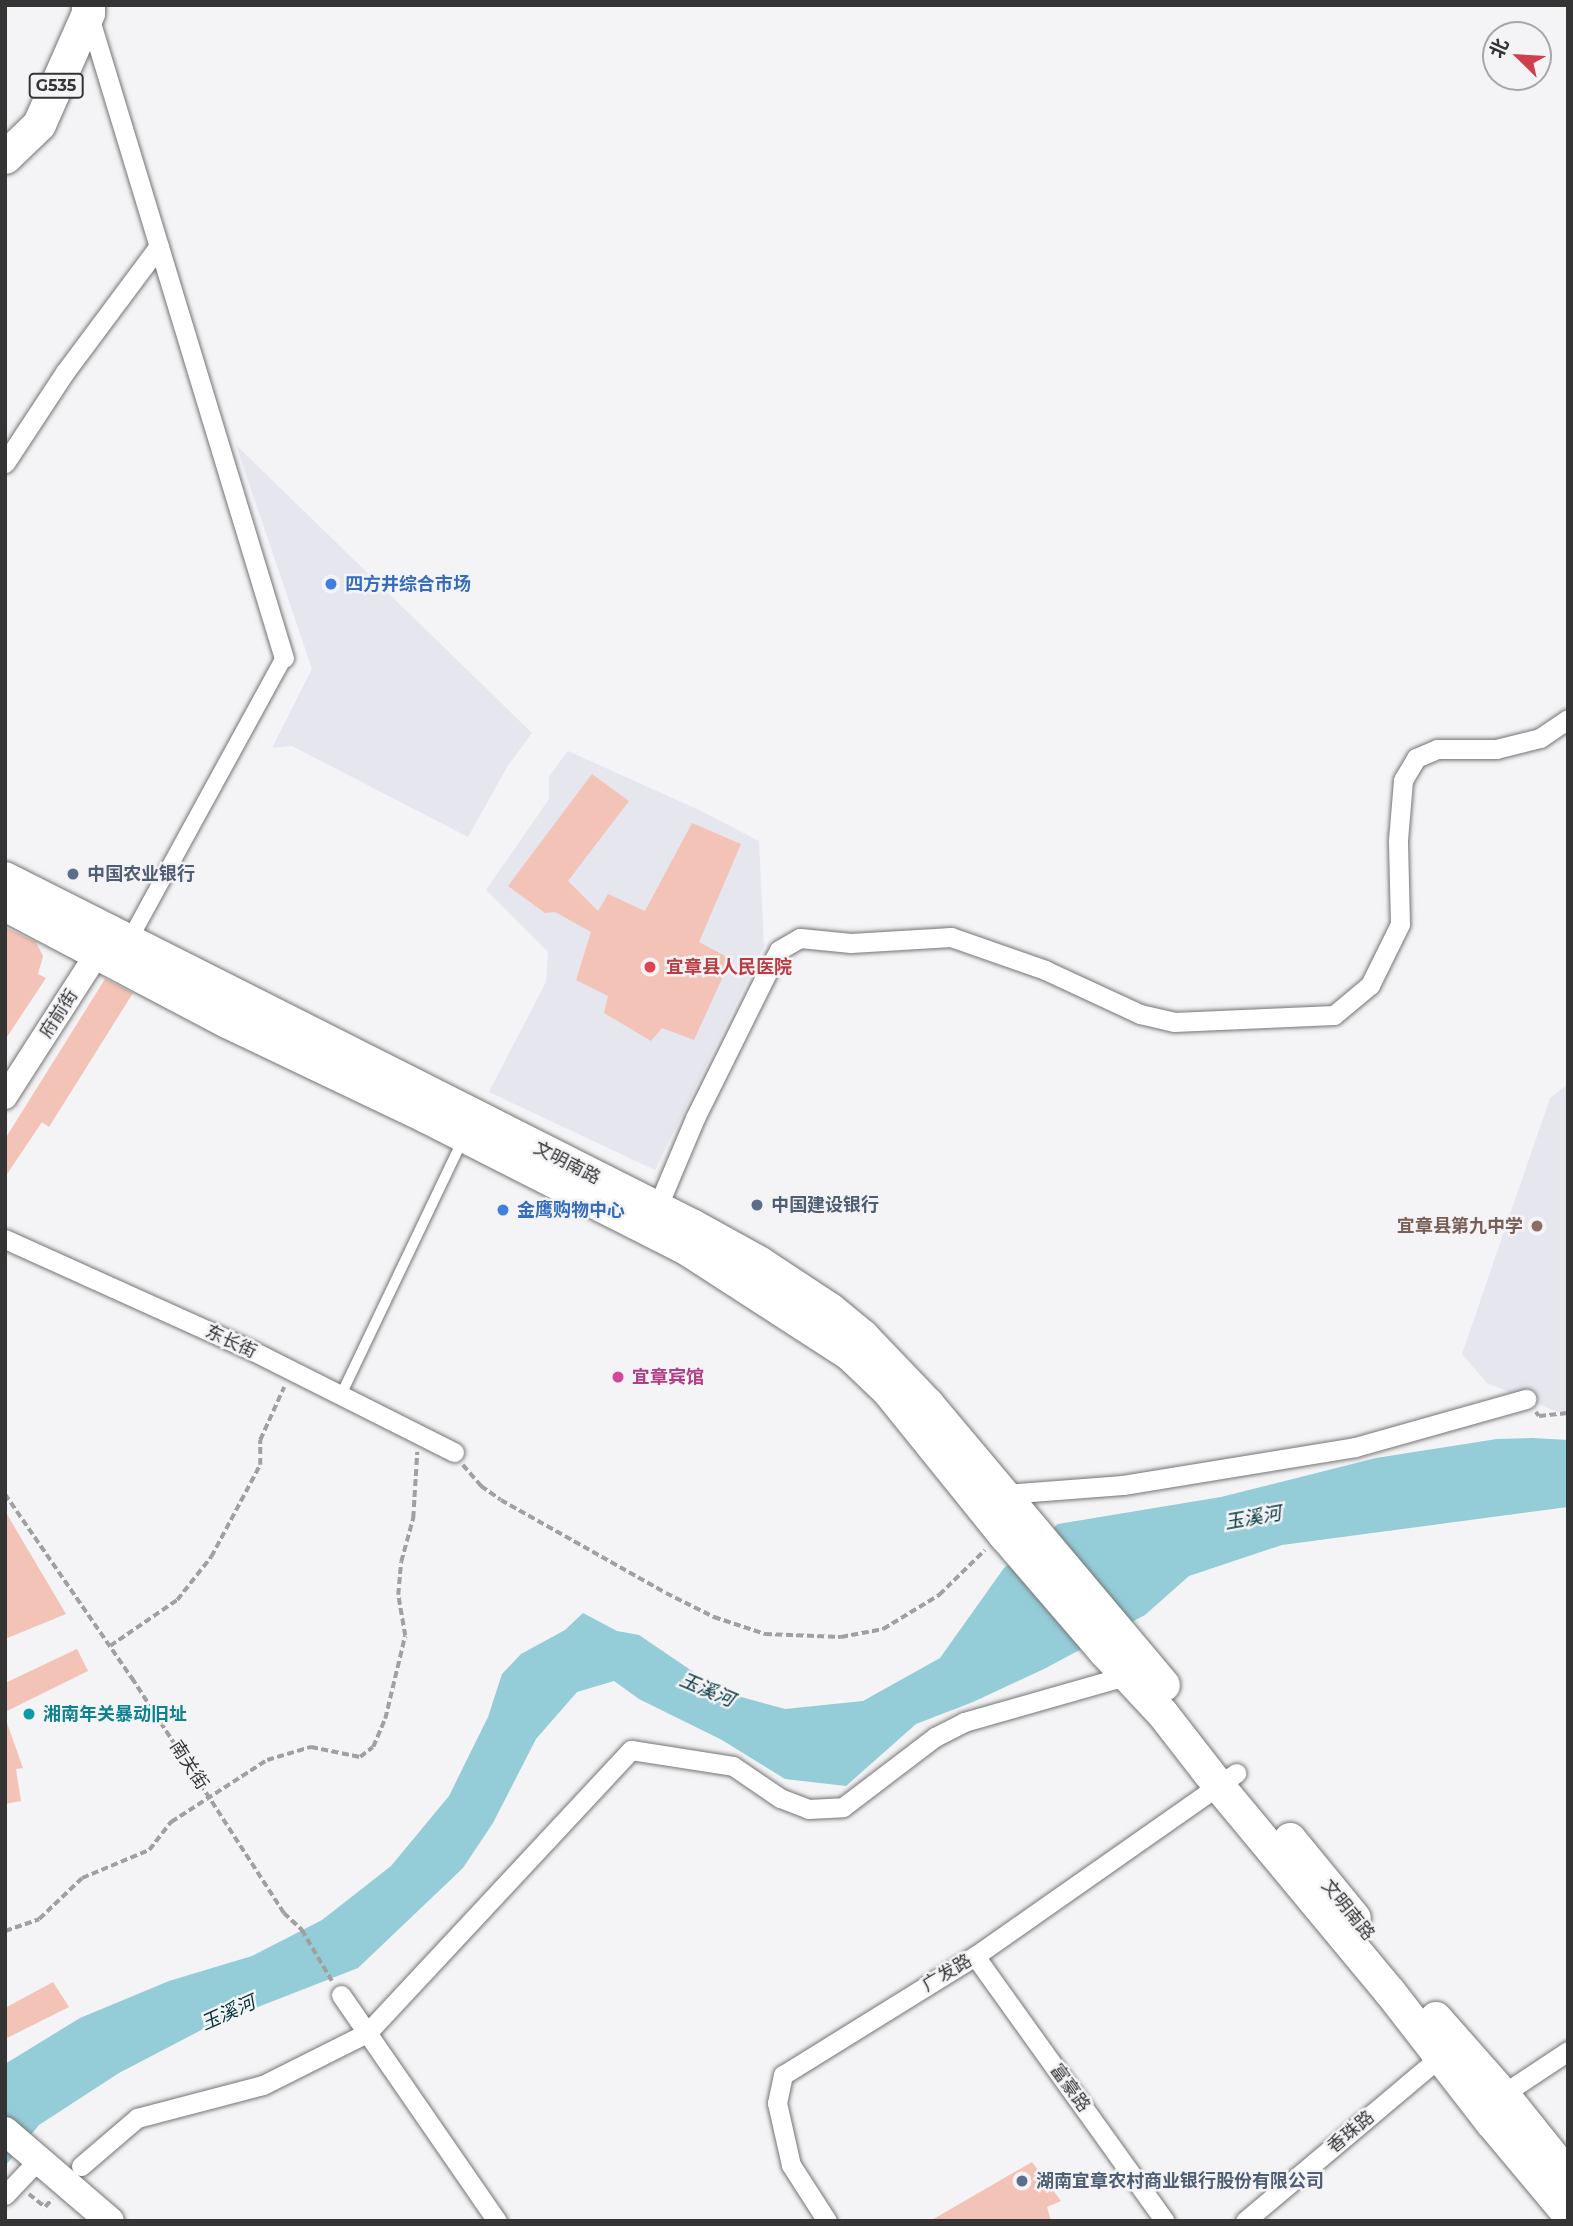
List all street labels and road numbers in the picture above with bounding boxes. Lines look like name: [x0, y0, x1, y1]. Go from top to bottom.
road number: G535: [28, 74, 84, 99]
street label: 府前街: [35, 985, 83, 1043]
street label: 文明南路: [530, 1137, 604, 1189]
street label: 东长街: [202, 1321, 260, 1363]
street label: 南关街: [165, 1736, 213, 1794]
street label: 文明南路: [1317, 1875, 1379, 1945]
street label: 广发路: [918, 1950, 976, 1996]
street label: 富豪路: [1045, 2060, 1095, 2116]
street label: 香珠路: [1323, 2106, 1379, 2158]

